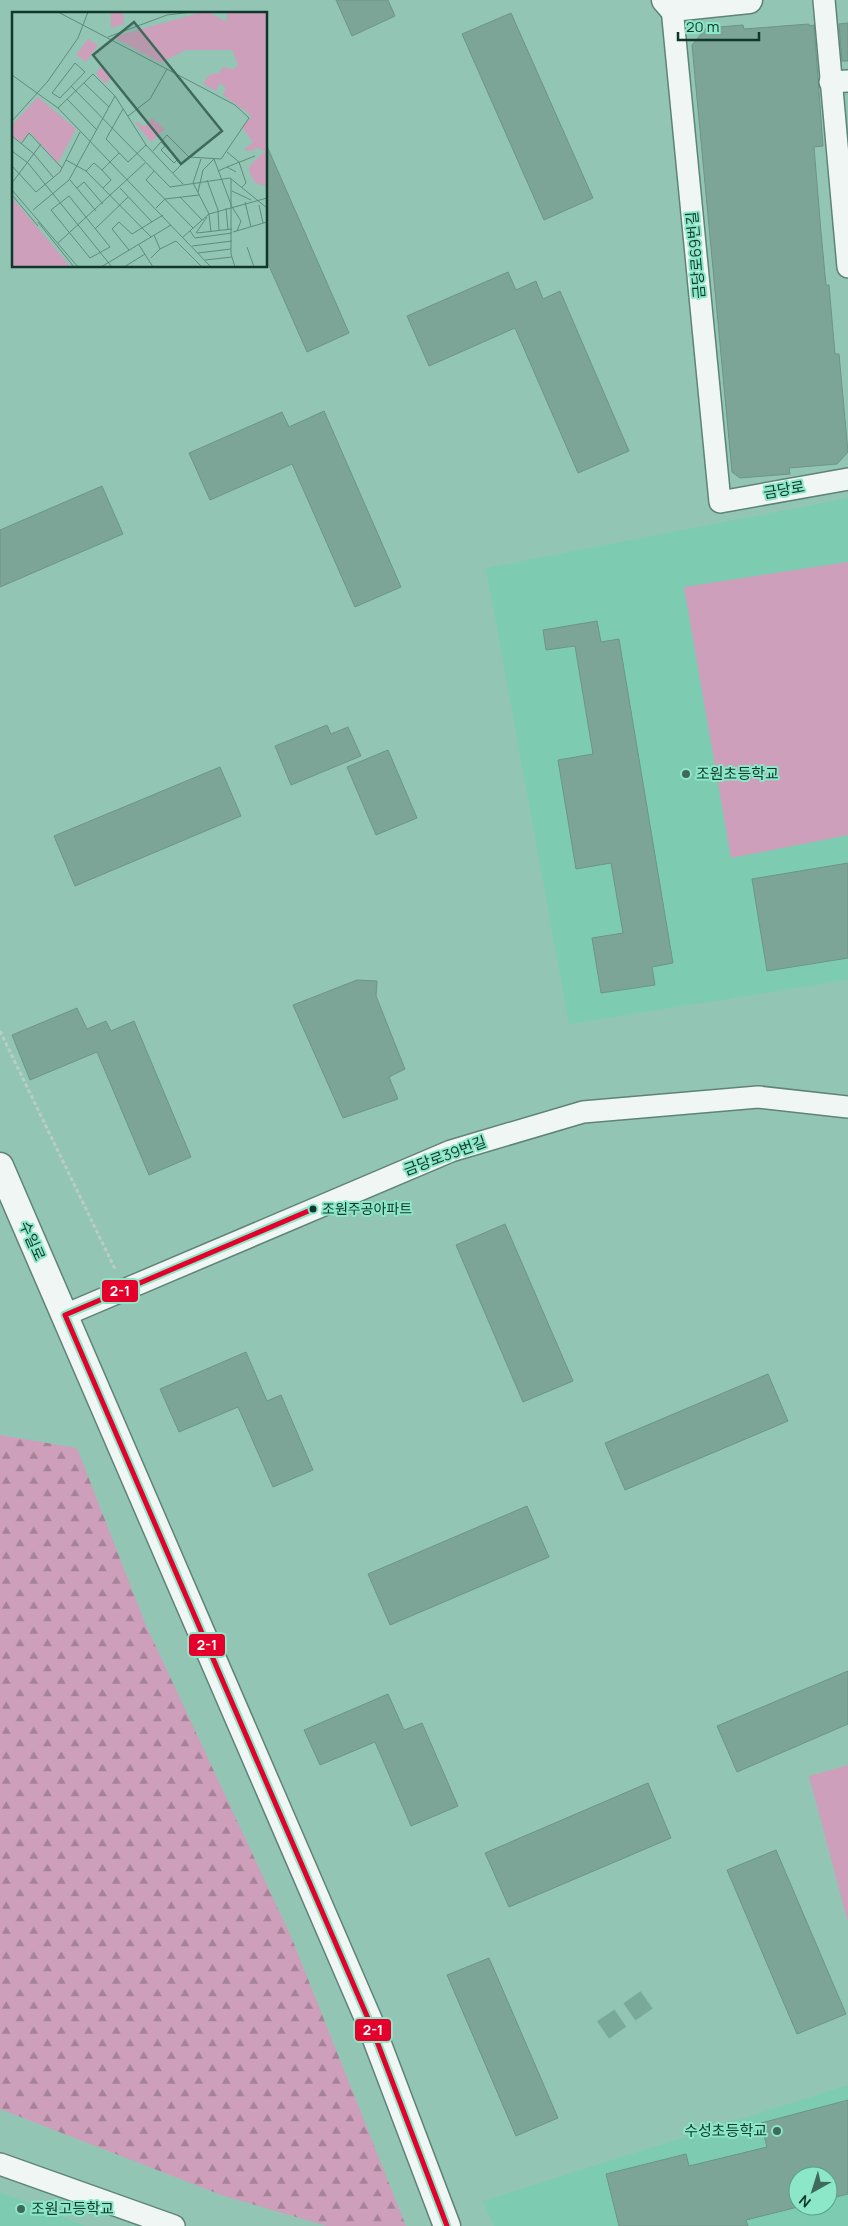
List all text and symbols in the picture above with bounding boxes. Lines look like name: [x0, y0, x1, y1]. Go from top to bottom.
scale bar: [678, 10, 759, 42]
inset map: [12, 12, 268, 268]
text: 20 m: [686, 16, 719, 37]
street label: 금당로69번길: [681, 211, 710, 300]
street label: 금당로: [762, 476, 806, 503]
place label: 조원초등학교: [696, 763, 779, 784]
marker: 조원초등학교: [680, 768, 692, 780]
street label: 금당로39번길: [401, 1131, 489, 1180]
place label: 조원주공아파트: [322, 1199, 412, 1218]
marker: 조원주공아파트: [308, 1204, 318, 1214]
street label: 수일로: [14, 1218, 50, 1264]
line badge: 2-1: [101, 1279, 139, 1303]
text: 2-1: [110, 1281, 130, 1300]
line badge: 2-1: [188, 1633, 226, 1657]
text: 2-1: [197, 1635, 217, 1654]
line badge: 2-1: [354, 2018, 392, 2042]
text: 2-1: [363, 2020, 383, 2039]
place label: 수성초등학교: [684, 2120, 767, 2141]
marker: 수성초등학교: [771, 2125, 783, 2137]
north arrow: [788, 2166, 838, 2216]
text: N: [795, 2191, 814, 2212]
place label: 조원고등학교: [31, 2198, 114, 2219]
marker: 조원고등학교: [15, 2203, 27, 2215]

